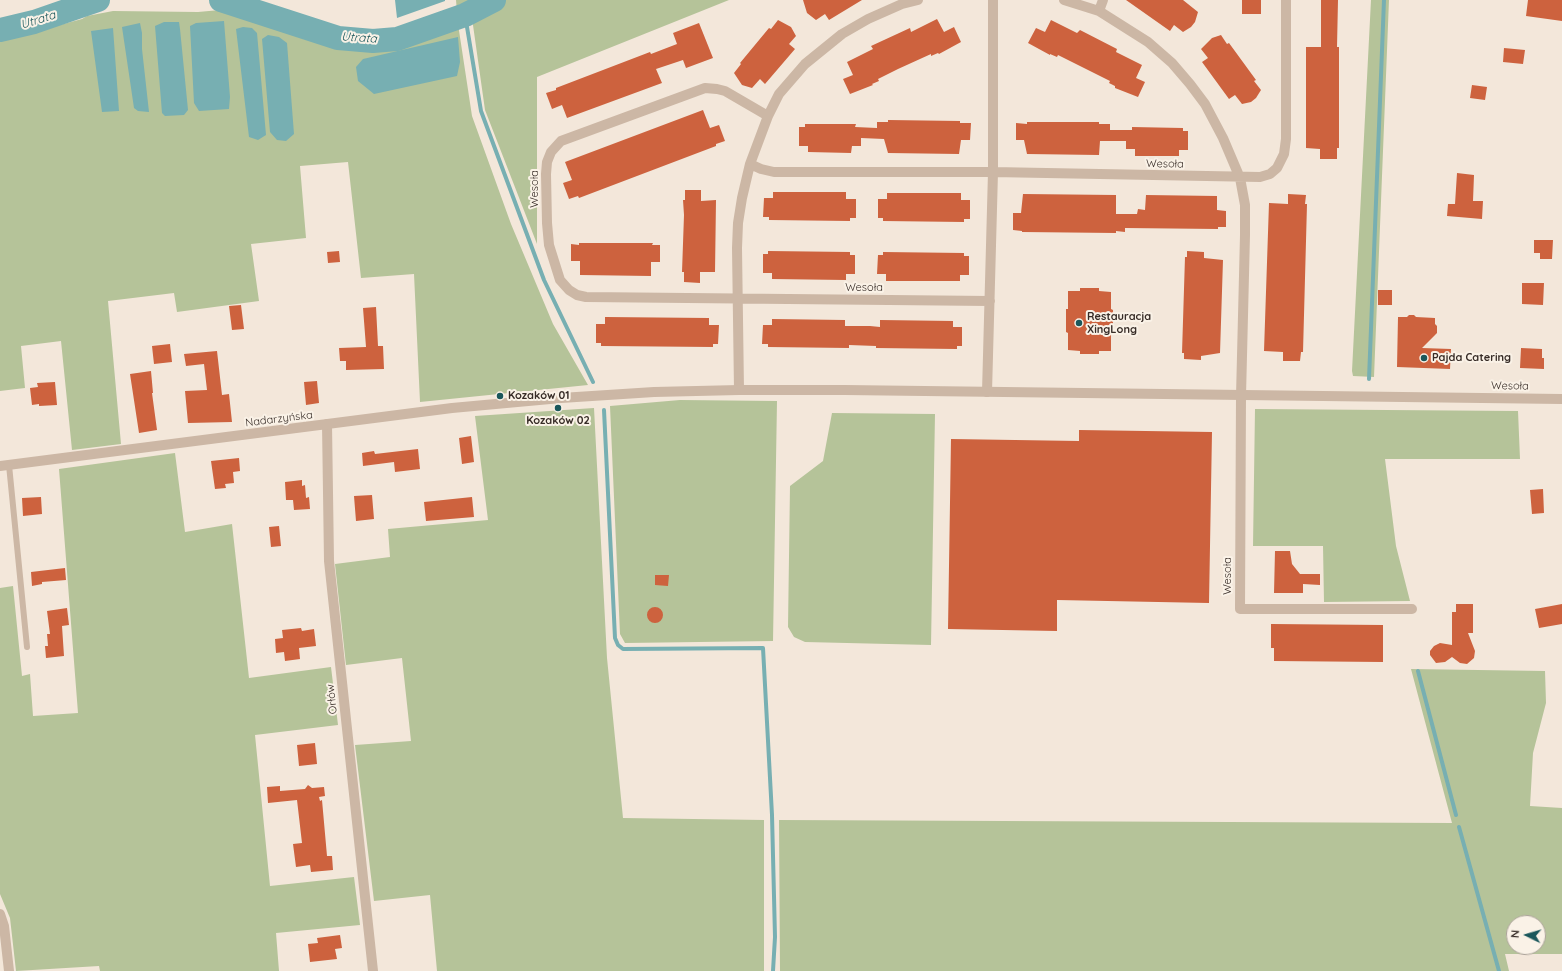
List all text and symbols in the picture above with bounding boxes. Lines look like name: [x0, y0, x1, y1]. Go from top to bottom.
water label: Utrata: [19, 8, 57, 32]
water label: Utrata: [341, 30, 377, 46]
street label: Wesoła: [1146, 157, 1184, 171]
street label: Wesoła: [528, 170, 542, 208]
street label: Wesoła: [845, 281, 883, 295]
place label: Restauracja XingLong: [1087, 310, 1151, 336]
marker: Restauracja XingLong: [1074, 318, 1084, 328]
place label: Pajda Catering: [1432, 351, 1511, 365]
marker: Pajda Catering: [1419, 353, 1429, 363]
street label: Wesoła: [1491, 379, 1529, 393]
place label: Kozaków 01: [508, 389, 570, 403]
marker: Kozaków 01: [495, 391, 505, 401]
marker: Kozaków 02: [553, 403, 563, 413]
street label: Nadarzyńska: [245, 408, 313, 430]
place label: Kozaków 02: [526, 414, 590, 428]
street label: Wesoła: [1221, 557, 1235, 595]
street label: Orłów: [324, 683, 340, 715]
north arrow: [1506, 915, 1546, 955]
text: N: [1508, 929, 1522, 939]

